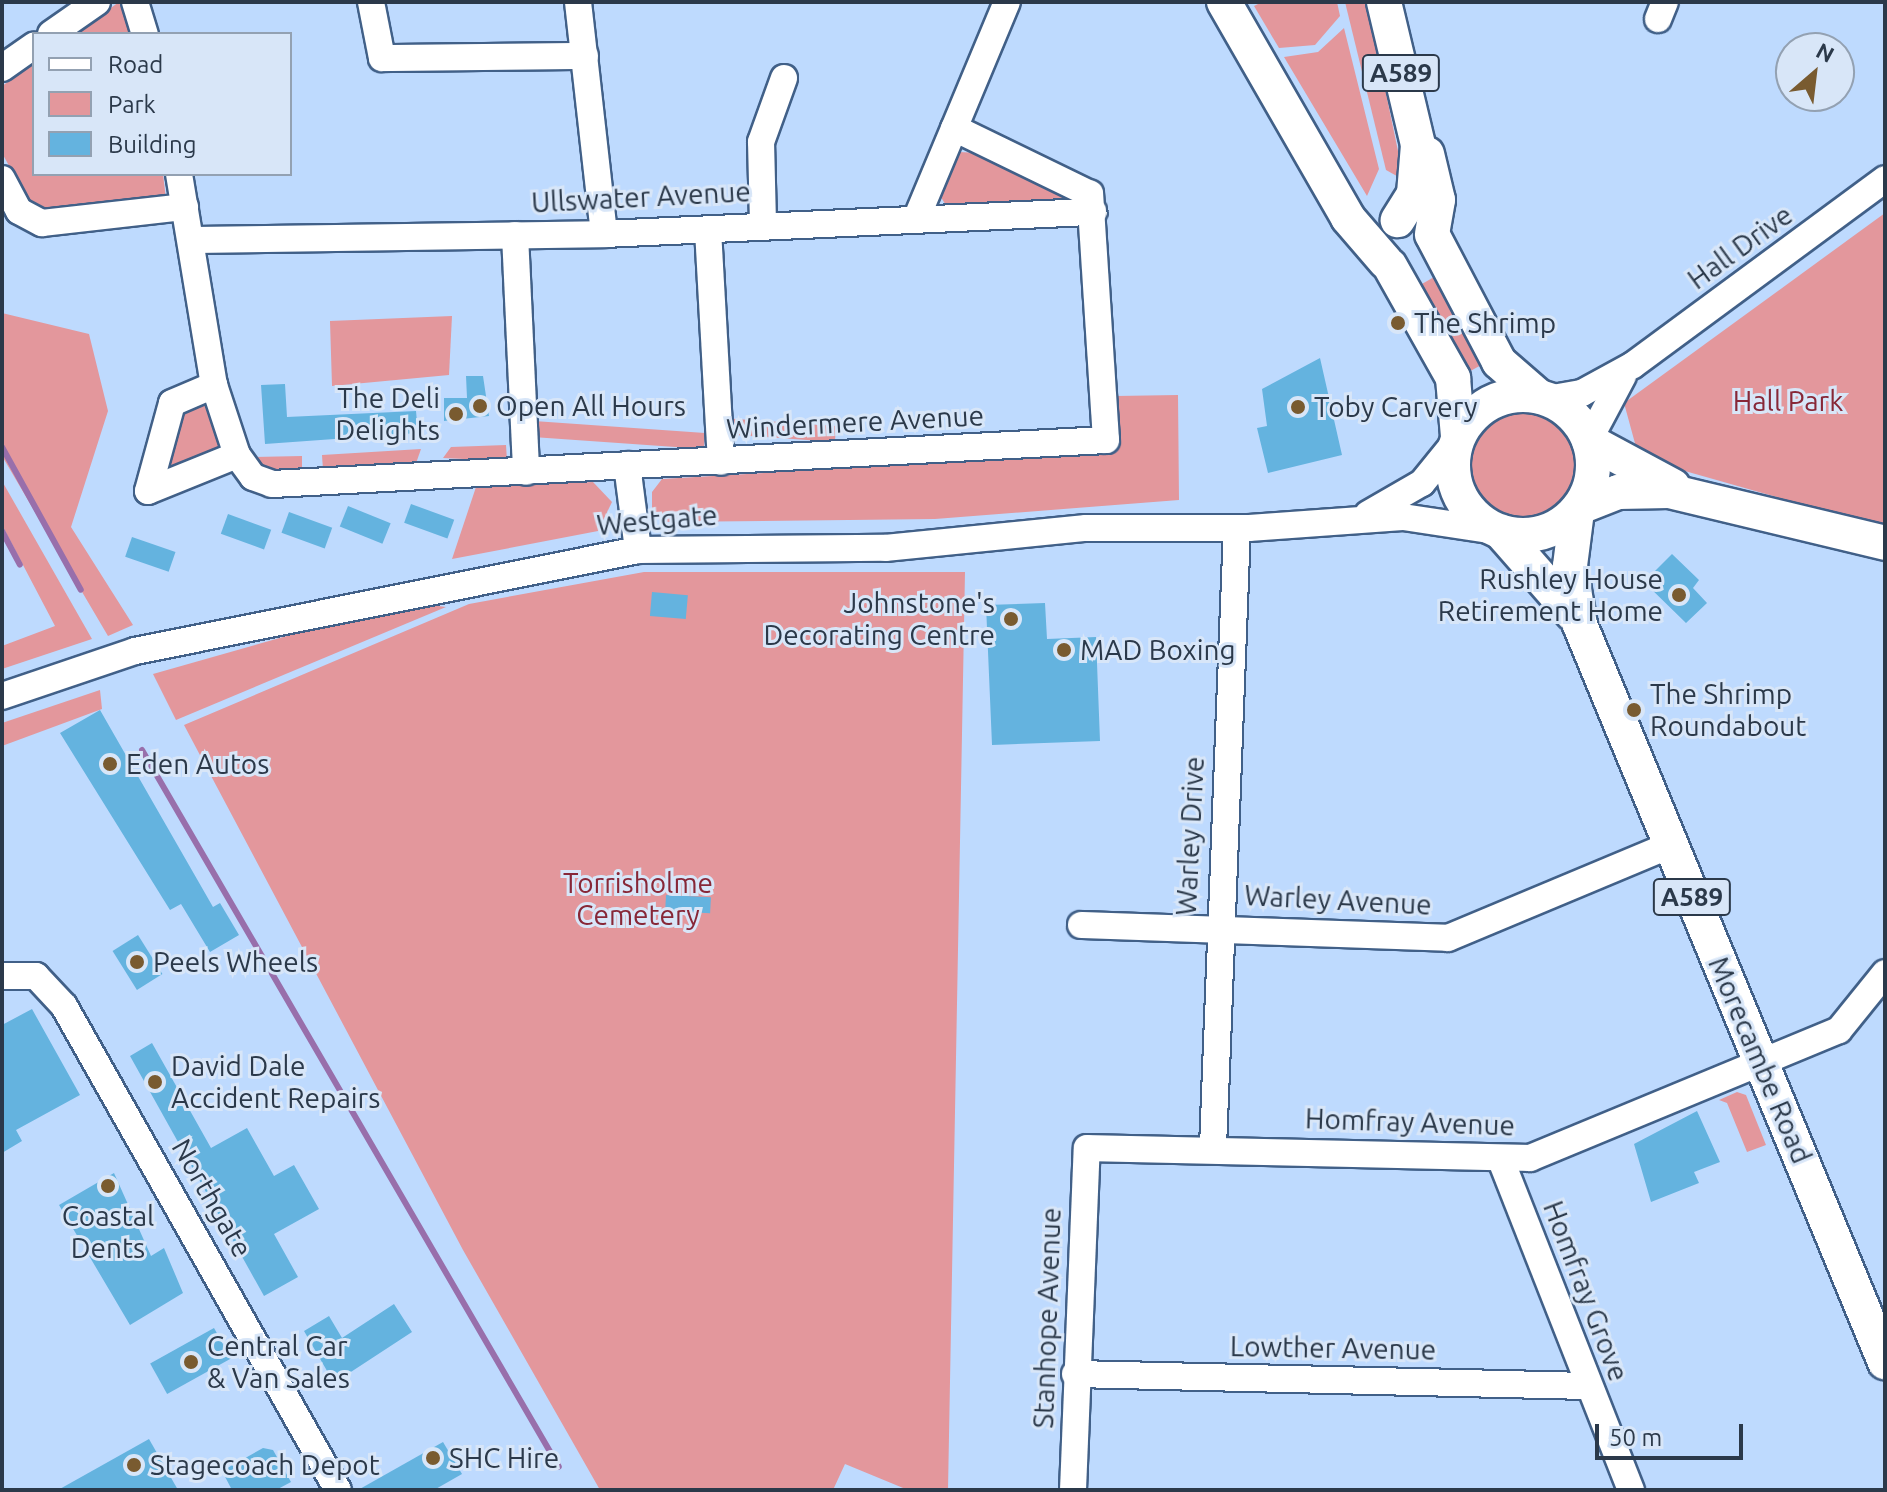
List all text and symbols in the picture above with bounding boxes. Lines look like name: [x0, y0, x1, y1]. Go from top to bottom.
legend: [32, 32, 292, 176]
north arrow: [1775, 32, 1855, 112]
text: N: [1812, 37, 1839, 67]
text: Road: [108, 51, 163, 78]
road number: A589: [1361, 51, 1441, 95]
text: Park: [108, 91, 156, 118]
text: Building: [108, 131, 196, 158]
street label: Ullswater Avenue: [530, 174, 752, 220]
street label: Hall Drive: [1681, 198, 1799, 296]
place label: The Shrimp: [1414, 306, 1556, 340]
marker: The Shrimp: [1389, 314, 1407, 332]
place label: The Deli Delights: [335, 381, 440, 447]
park label: Hall Park: [1733, 384, 1843, 418]
place label: Open All Hours: [496, 389, 686, 423]
place label: Toby Carvery: [1314, 390, 1477, 424]
marker: Open All Hours: [471, 397, 489, 415]
street label: Windermere Avenue: [725, 398, 985, 446]
marker: Toby Carvery: [1289, 398, 1307, 416]
marker: The Deli Delights: [447, 405, 465, 423]
street label: Westgate: [595, 498, 719, 542]
place label: Rushley House Retirement Home: [1438, 562, 1663, 628]
place label: Johnstone's Decorating Centre: [764, 586, 995, 652]
marker: Rushley House Retirement Home: [1670, 586, 1688, 604]
marker: Johnstone's Decorating Centre: [1002, 610, 1020, 628]
place label: MAD Boxing: [1080, 633, 1236, 667]
marker: MAD Boxing: [1055, 641, 1073, 659]
place label: The Shrimp Roundabout: [1650, 677, 1806, 743]
marker: The Shrimp Roundabout: [1625, 701, 1643, 719]
place label: Eden Autos: [126, 747, 269, 781]
marker: Eden Autos: [101, 755, 119, 773]
street label: Warley Drive: [1169, 756, 1211, 916]
park label: Torrisholme Cemetery: [563, 866, 713, 932]
road number: A589: [1652, 875, 1732, 919]
street label: Warley Avenue: [1244, 878, 1432, 922]
place label: Peels Wheels: [153, 945, 318, 979]
street label: Morecambe Road: [1701, 952, 1819, 1168]
marker: Peels Wheels: [128, 953, 146, 971]
place label: David Dale Accident Repairs: [171, 1049, 380, 1115]
marker: David Dale Accident Repairs: [146, 1073, 164, 1091]
street label: Homfray Avenue: [1305, 1102, 1515, 1142]
street label: Northgate: [165, 1133, 259, 1263]
marker: Coastal Dents: [99, 1177, 117, 1195]
street label: Homfray Grove: [1536, 1196, 1636, 1386]
place label: Coastal Dents: [62, 1199, 154, 1265]
street label: Stanhope Avenue: [1026, 1207, 1068, 1429]
place label: Central Car & Van Sales: [207, 1329, 350, 1395]
street label: Lowther Avenue: [1230, 1329, 1436, 1367]
marker: Central Car & Van Sales: [182, 1353, 200, 1371]
scale bar: [1599, 1408, 1747, 1458]
text: 50 m: [1609, 1424, 1662, 1451]
place label: SHC Hire: [449, 1441, 559, 1475]
place label: Stagecoach Depot: [150, 1448, 380, 1482]
marker: SHC Hire: [424, 1449, 442, 1467]
marker: Stagecoach Depot: [125, 1456, 143, 1474]

